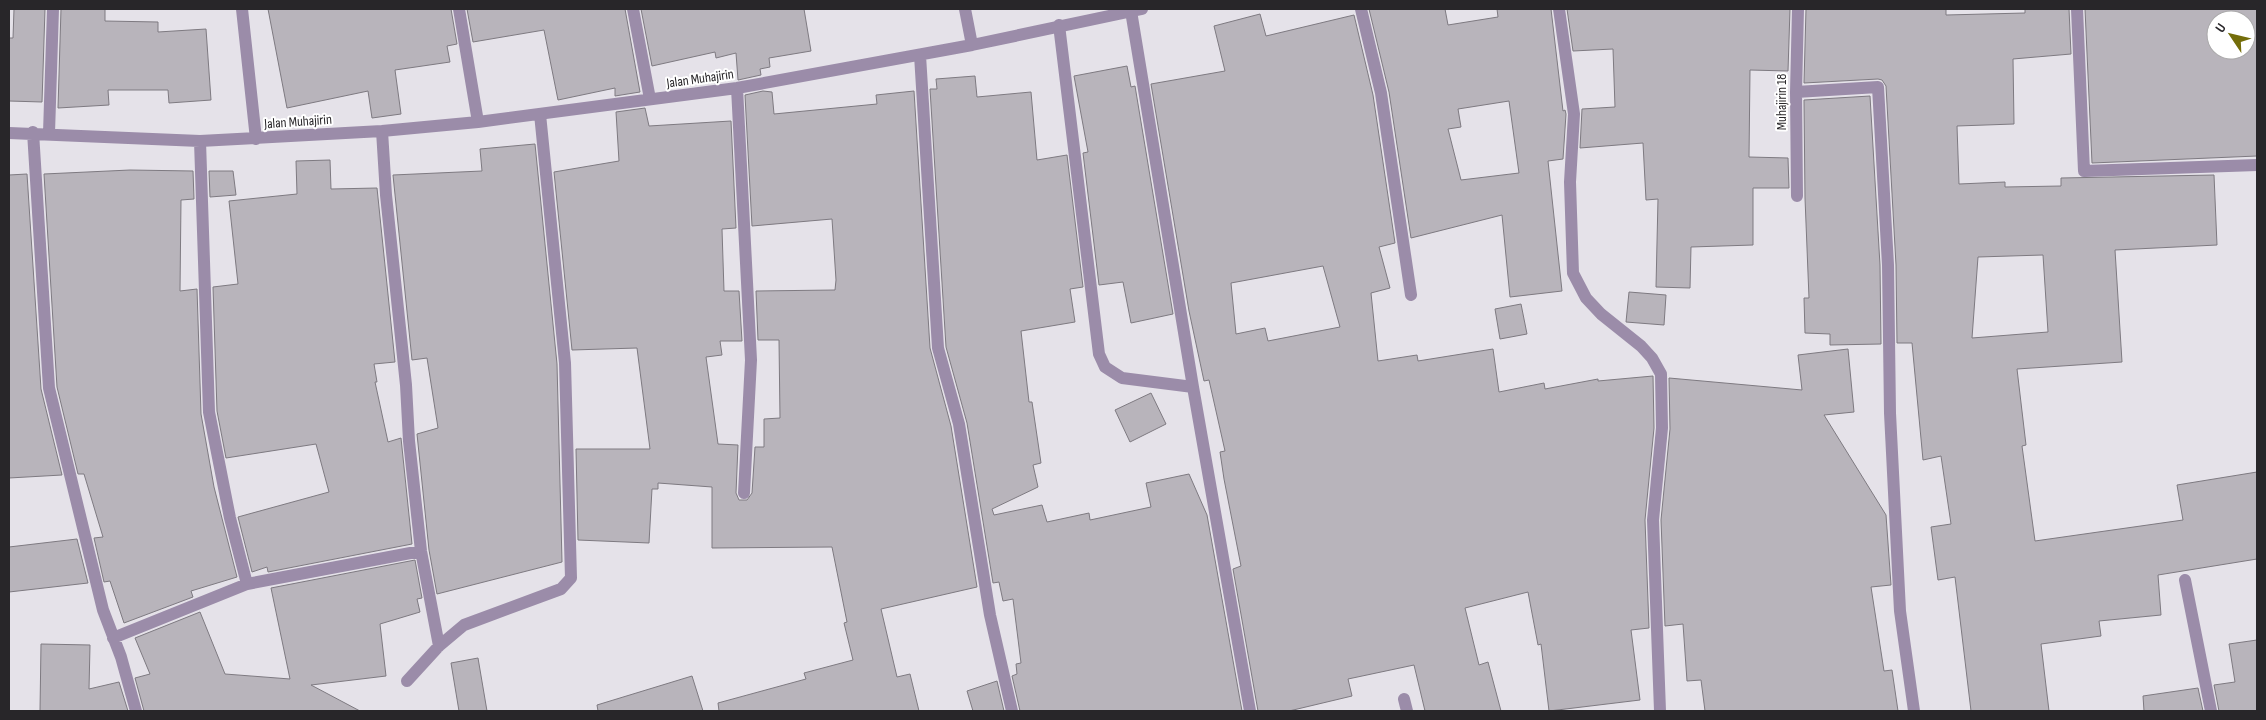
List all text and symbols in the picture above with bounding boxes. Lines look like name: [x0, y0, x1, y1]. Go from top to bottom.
north arrow: [2206, 10, 2256, 60]
text: U: [2212, 20, 2230, 36]
street label: Jalan Muhajirin: [664, 65, 735, 92]
street label: Muhajirin 18: [1773, 74, 1790, 130]
street label: Jalan Muhajirin: [263, 111, 332, 132]

